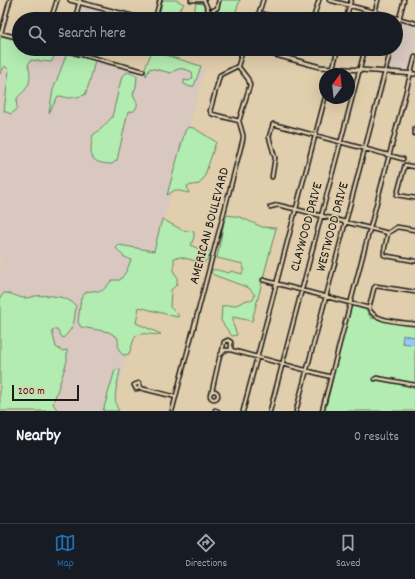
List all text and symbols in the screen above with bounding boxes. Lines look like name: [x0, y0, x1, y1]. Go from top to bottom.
search box: [12, 12, 403, 56]
icon: search: [26, 23, 48, 45]
text: Search here: [58, 23, 126, 45]
north arrow: [319, 68, 355, 104]
street label: AMERICAN BOULEVARD: [185, 165, 235, 287]
street label: WESTWOOD DRIVE: [311, 179, 355, 274]
street label: CLAYWOOD DRIVE: [286, 180, 329, 274]
scale bar: [12, 383, 79, 402]
text: 200 m: [18, 384, 45, 400]
text: Nearby: [16, 425, 60, 449]
text: 0 results: [354, 428, 399, 447]
tab: Map: [54, 532, 76, 572]
tab: Directions: [185, 532, 227, 572]
tab: Saved: [336, 532, 361, 572]

